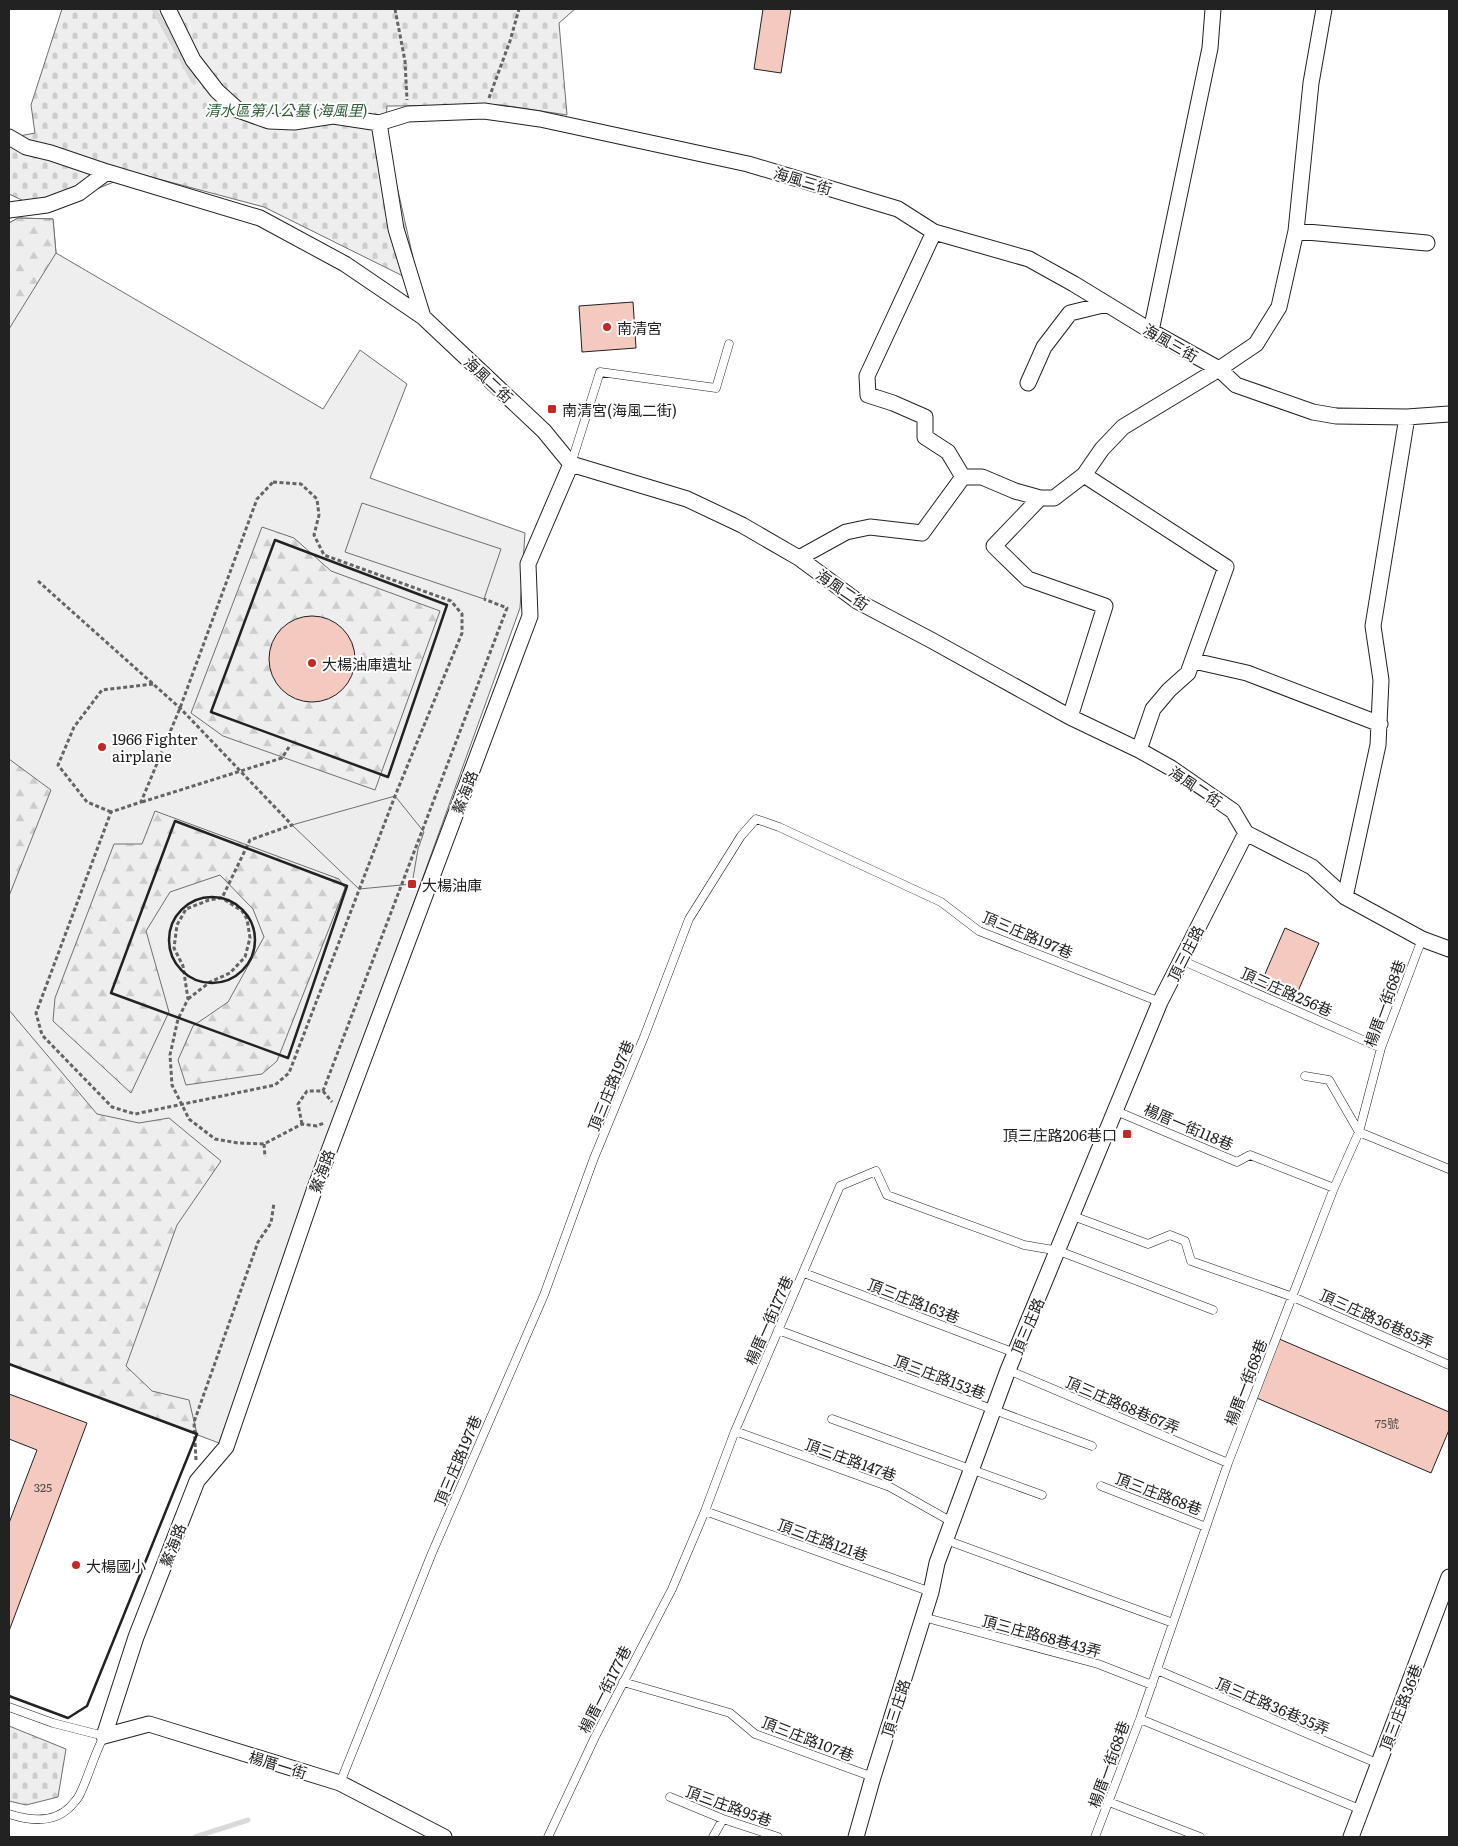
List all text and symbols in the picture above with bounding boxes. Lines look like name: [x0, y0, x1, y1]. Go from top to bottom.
park label: 清水區第八公墓 (海風里): [205, 98, 367, 121]
street label: 海風三街: [771, 160, 835, 200]
place label: 南清宮: [617, 316, 662, 339]
street label: 海風三街: [1139, 317, 1203, 367]
marker: 南清宮: [601, 321, 613, 333]
street label: 海風二街: [459, 350, 519, 408]
place label: 南清宮(海風二街): [562, 398, 677, 421]
marker: 南清宮(海風二街): [546, 403, 558, 415]
street label: 海風二街: [812, 563, 874, 615]
place label: 大楊油庫遺址: [322, 652, 412, 675]
marker: 大楊油庫遺址: [306, 657, 318, 669]
place label: 1966 Fighter airplane: [112, 727, 198, 767]
marker: 1966 Fighter airplane: [96, 741, 108, 753]
street label: 海風二街: [1165, 760, 1227, 812]
street label: 鰲海路: [445, 767, 483, 817]
place label: 大楊油庫: [422, 873, 482, 896]
marker: 大楊油庫: [406, 878, 418, 890]
street label: 頂三庄路197巷: [979, 905, 1077, 963]
street label: 頂三庄路: [1161, 921, 1209, 985]
street label: 楊厝一街68巷: [1358, 956, 1410, 1050]
street label: 頂三庄路256巷: [1237, 961, 1337, 1021]
street label: 頂三庄路197巷: [581, 1036, 639, 1134]
street label: 楊厝一街118巷: [1141, 1097, 1237, 1155]
place label: 頂三庄路206巷口: [1003, 1123, 1117, 1146]
marker: 頂三庄路206巷口: [1121, 1128, 1133, 1140]
street label: 鰲海路: [302, 1146, 340, 1196]
street label: 楊厝一街177巷: [738, 1272, 798, 1368]
street label: 頂三庄路163巷: [864, 1272, 964, 1328]
street label: 頂三庄路36巷85弄: [1317, 1283, 1437, 1353]
street label: 頂三庄路: [1005, 1294, 1049, 1358]
street label: 楊厝一街68巷: [1218, 1335, 1272, 1429]
street label: 頂三庄路153巷: [891, 1348, 989, 1404]
street label: 頂三庄路68巷67弄: [1062, 1370, 1184, 1438]
street label: 頂三庄路197巷: [428, 1411, 486, 1509]
house number: 75號: [1375, 1414, 1399, 1432]
street label: 頂三庄路147巷: [802, 1432, 900, 1486]
street label: 頂三庄路68巷: [1112, 1466, 1206, 1520]
house number: 325: [34, 1478, 52, 1496]
street label: 頂三庄路121巷: [775, 1512, 871, 1566]
street label: 鰲海路: [153, 1520, 191, 1570]
place label: 大楊國小: [86, 1554, 146, 1577]
marker: 大楊國小: [70, 1559, 82, 1571]
street label: 頂三庄路68巷43弄: [980, 1608, 1104, 1662]
street label: 楊厝一街177巷: [572, 1641, 636, 1737]
street label: 頂三庄路36巷: [1373, 1660, 1427, 1754]
street label: 頂三庄路36巷35弄: [1212, 1671, 1334, 1739]
street label: 頂三庄路: [875, 1676, 915, 1740]
street label: 頂三庄路107巷: [758, 1710, 858, 1766]
street label: 楊厝一街68巷: [1082, 1717, 1134, 1811]
street label: 楊厝一街: [246, 1744, 310, 1784]
street label: 頂三庄路95巷: [683, 1779, 775, 1831]

